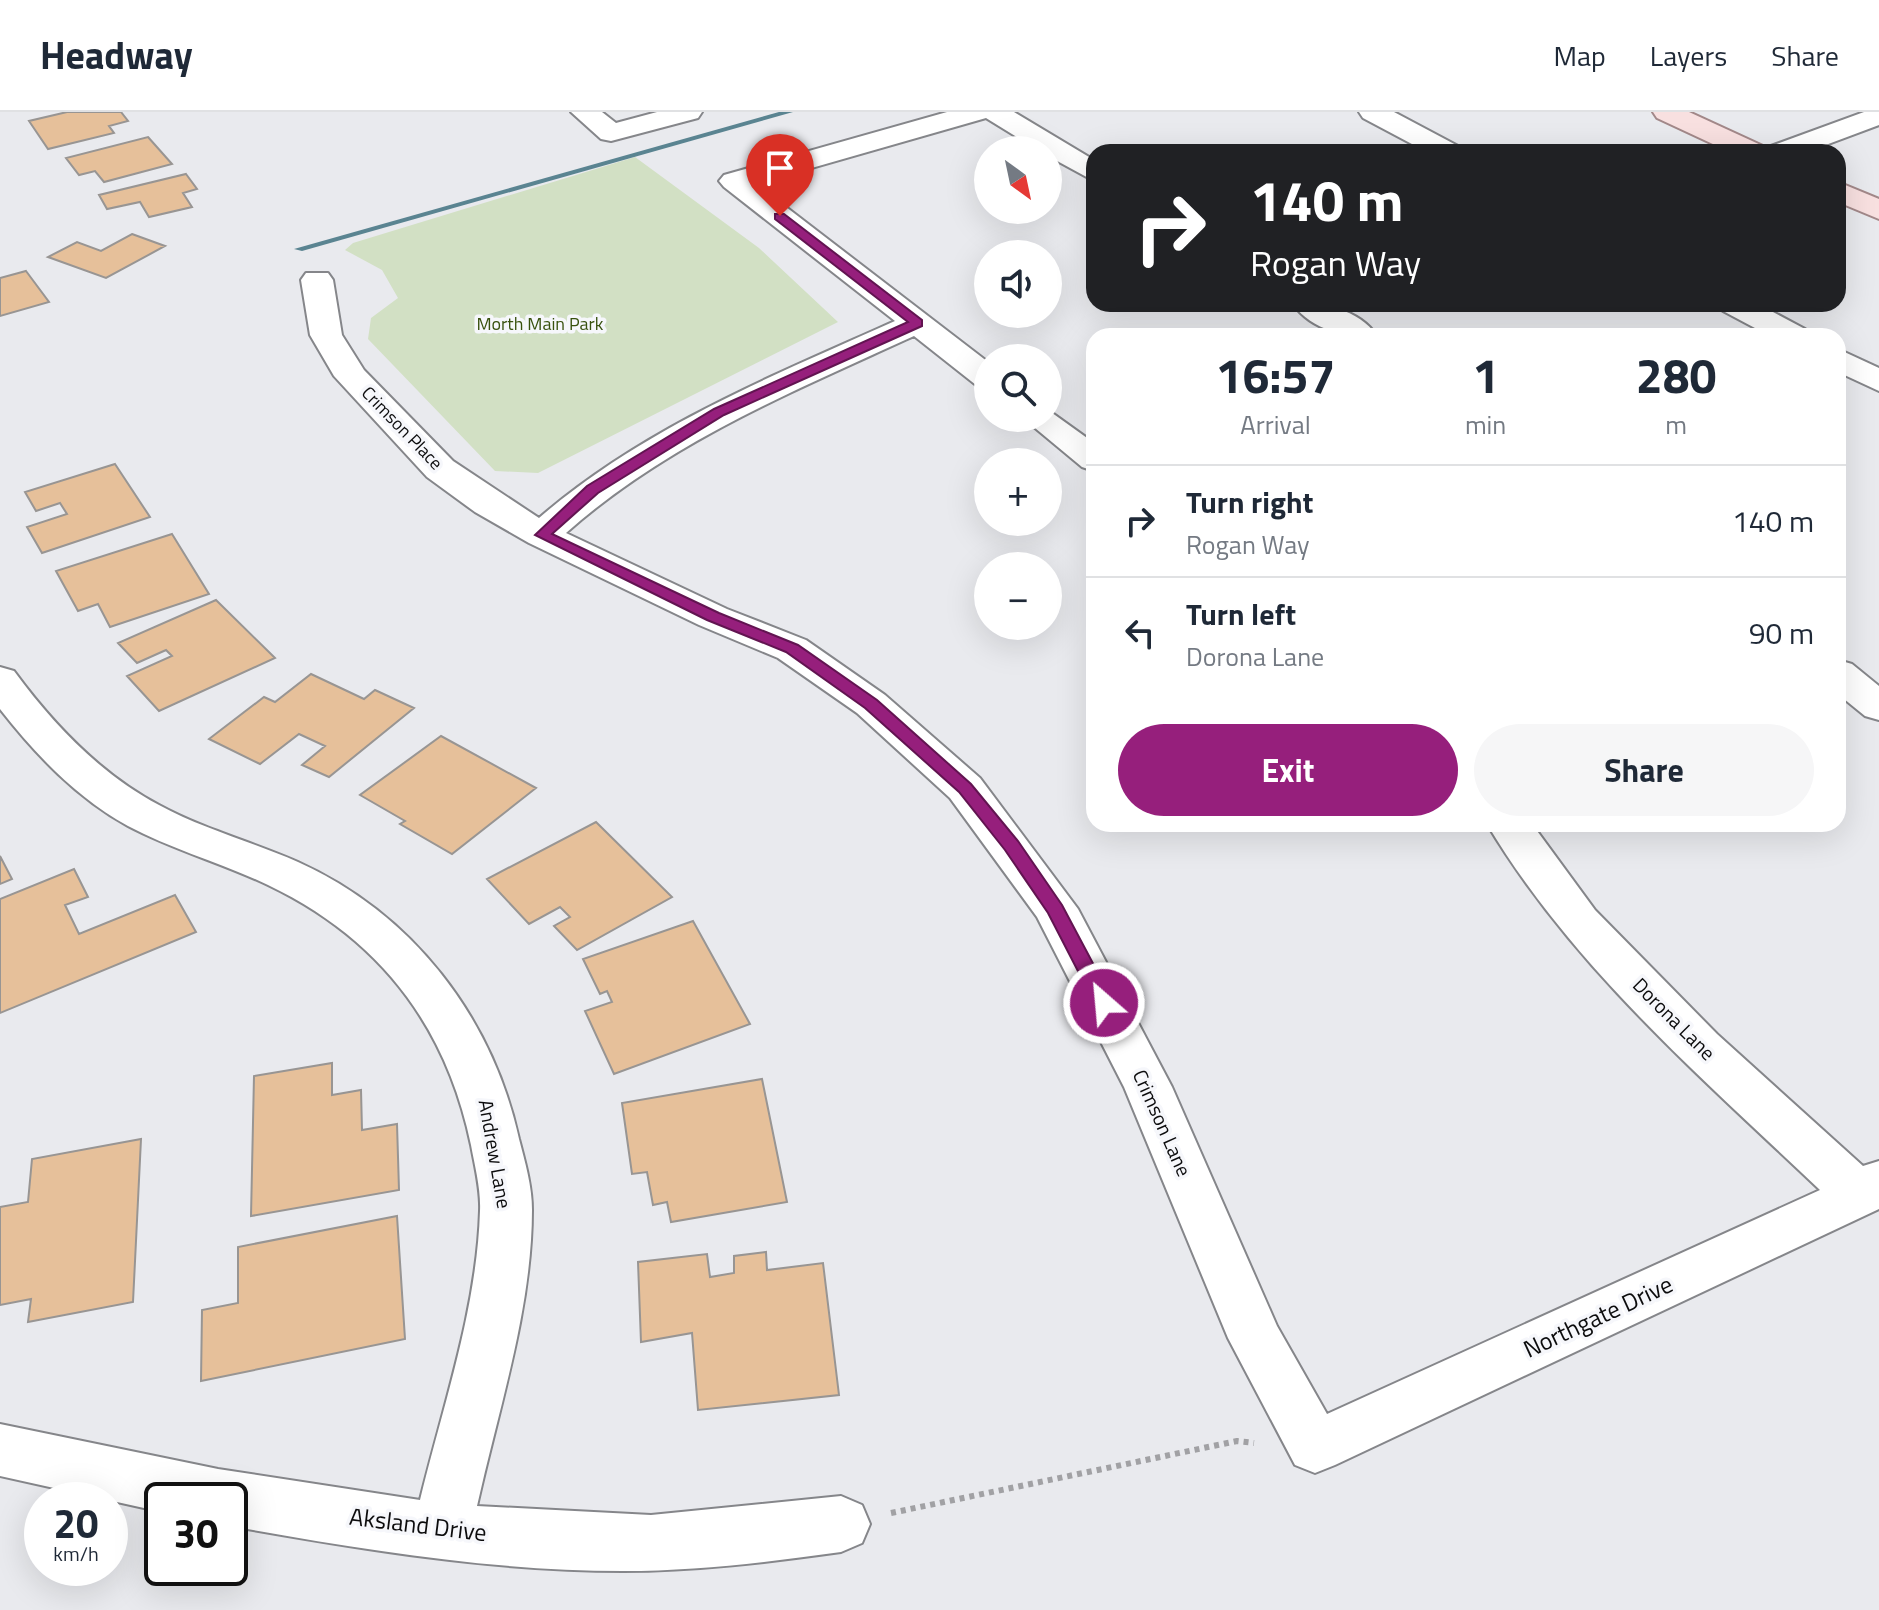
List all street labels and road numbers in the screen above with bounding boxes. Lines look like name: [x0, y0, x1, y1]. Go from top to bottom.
street label: Crimson Place: [355, 380, 449, 476]
street label: Dorona Lane: [1626, 970, 1723, 1067]
street label: Crimson Lane: [1125, 1064, 1200, 1181]
street label: Andrew Lane: [471, 1097, 520, 1211]
street label: Northgate Drive: [1517, 1266, 1678, 1366]
street label: Aksland Drive: [347, 1498, 489, 1550]

